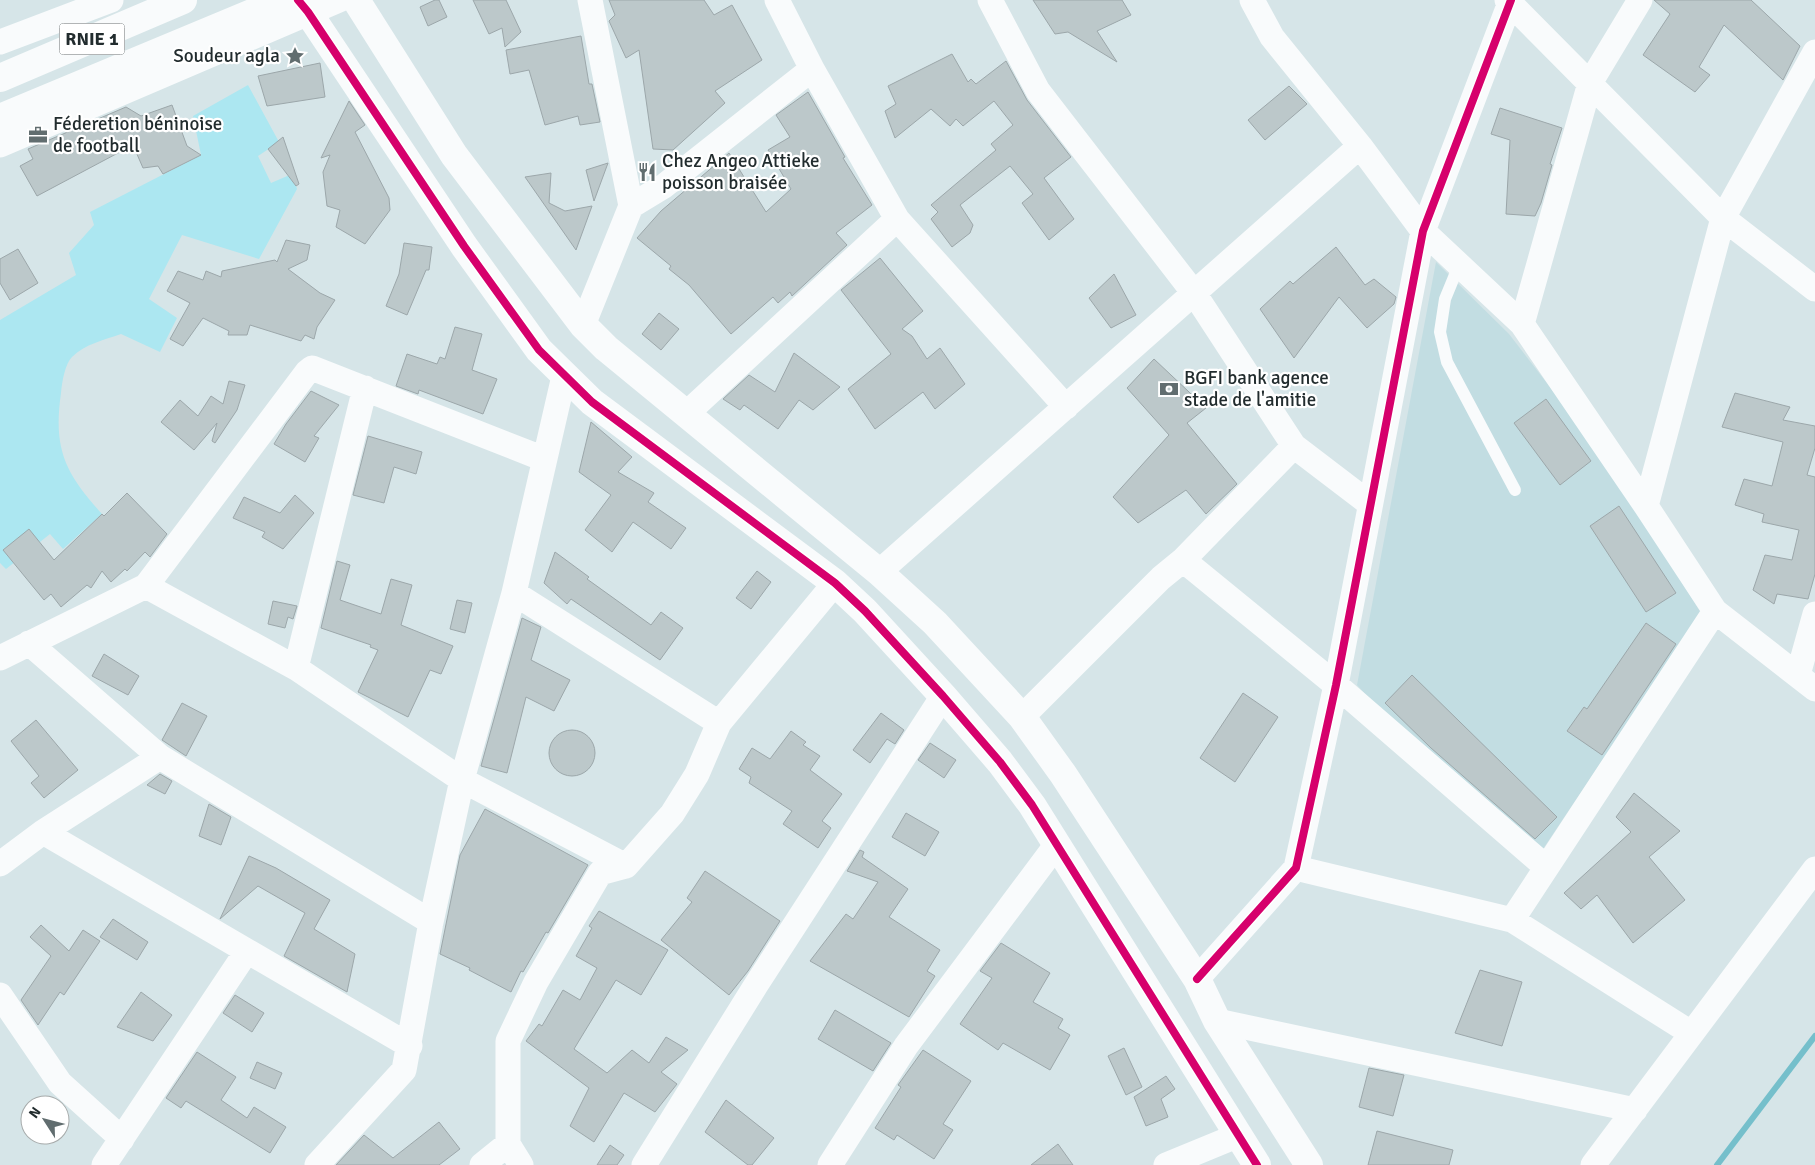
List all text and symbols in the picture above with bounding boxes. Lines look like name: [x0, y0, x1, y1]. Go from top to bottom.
road number: RNIE 1: [59, 23, 124, 54]
place label: Soudeur agla: [173, 44, 280, 68]
place icon: Soudeur agla: [284, 45, 306, 67]
place label: Féderetion béninoise de football: [53, 112, 222, 158]
office icon: Féderetion béninoise de football: [27, 124, 49, 146]
place label: Chez Angeo Attieke poisson braisée: [662, 149, 820, 195]
restaurant icon: Chez Angeo Attieke poisson braisée: [636, 161, 658, 183]
place label: BGFI bank agence stade de l'amitie: [1184, 366, 1329, 412]
bank icon: BGFI bank agence stade de l'amitie: [1158, 378, 1180, 400]
north arrow: [20, 1095, 70, 1145]
text: N: [25, 1104, 45, 1122]

